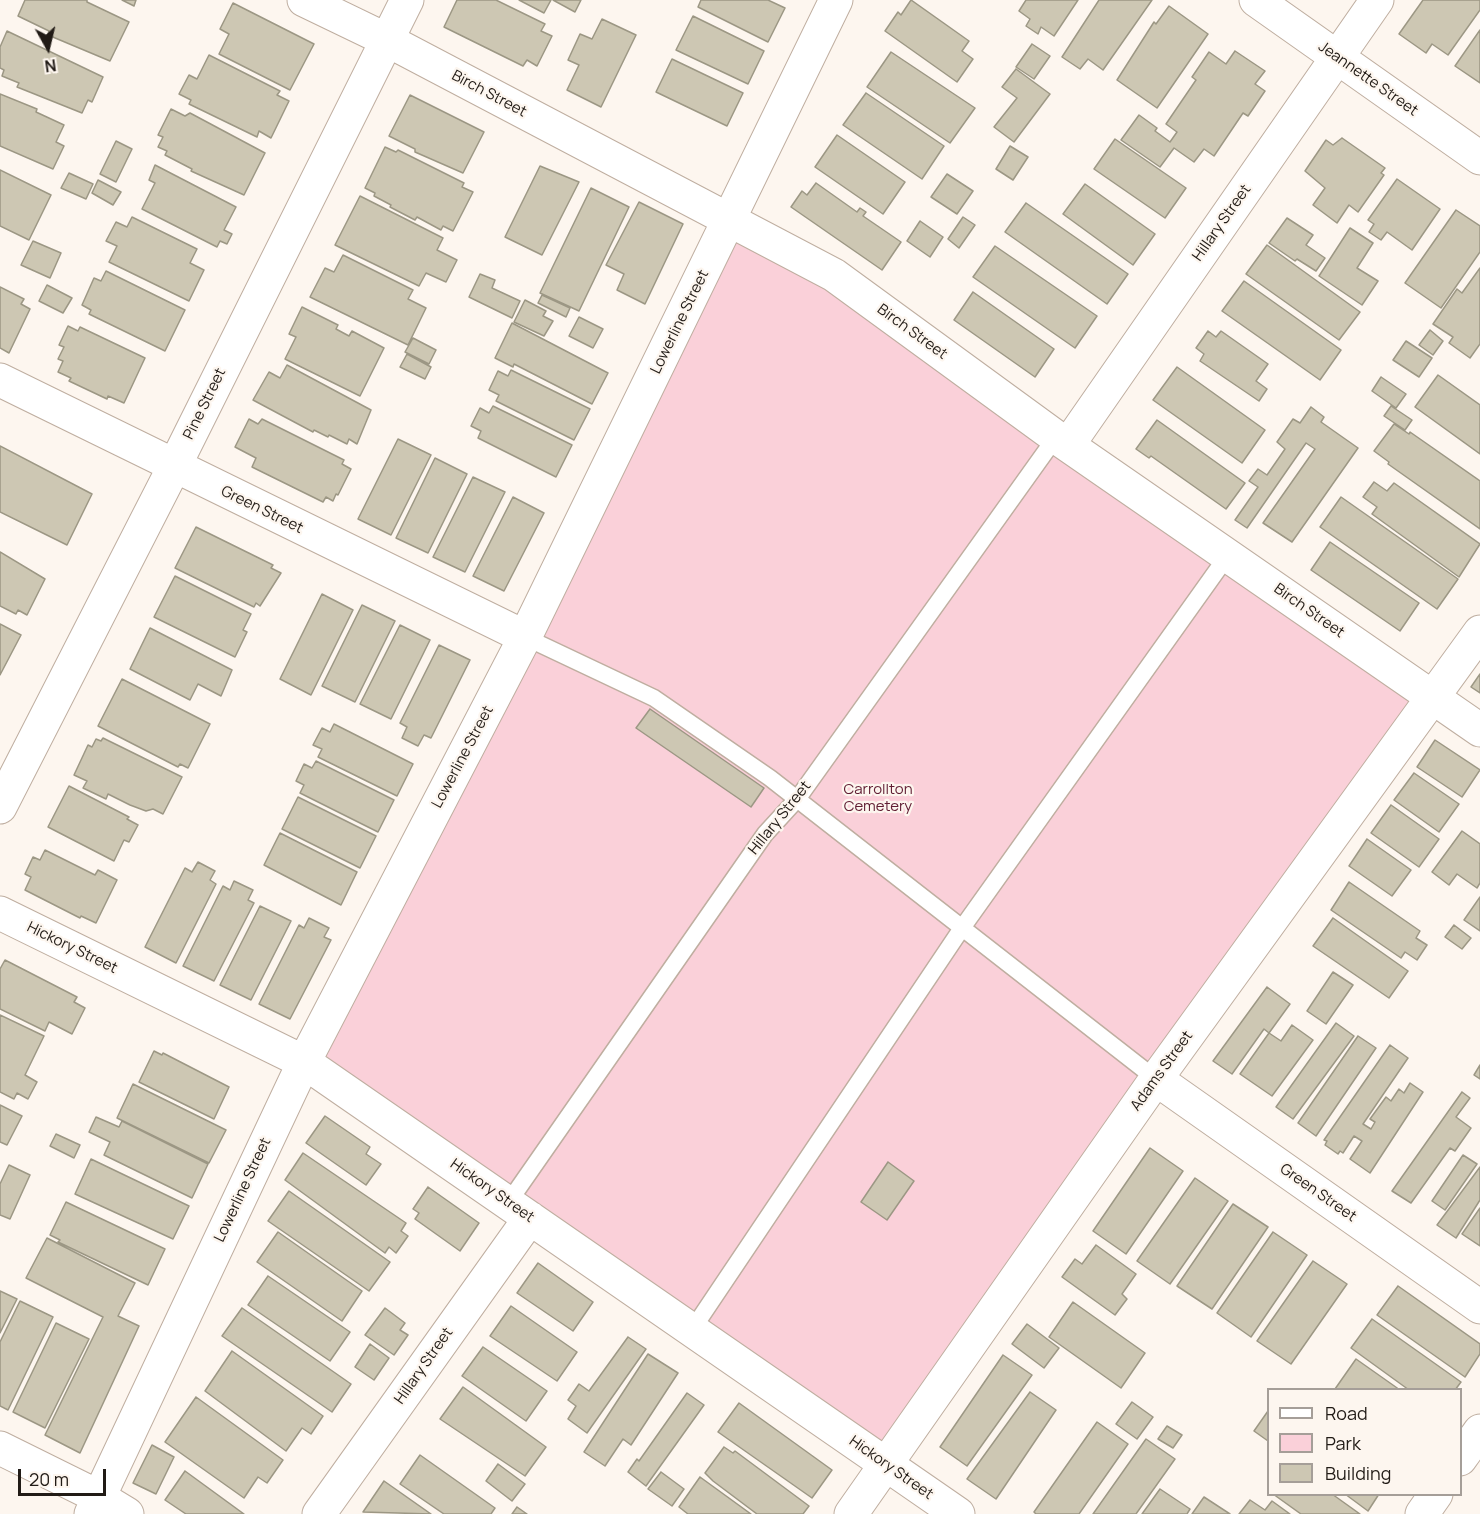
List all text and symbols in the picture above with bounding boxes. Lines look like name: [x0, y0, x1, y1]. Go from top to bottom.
north arrow: [18, 18, 78, 78]
street label: Jeannette Street: [1315, 38, 1421, 120]
text: N: [43, 54, 58, 78]
street label: Birch Street: [448, 67, 530, 121]
street label: Hillary Street: [1189, 181, 1255, 265]
street label: Lowerline Street: [647, 267, 713, 377]
street label: Birch Street: [873, 301, 951, 363]
street label: Pine Street: [180, 365, 230, 443]
street label: Green Street: [218, 482, 306, 538]
street label: Birch Street: [1270, 580, 1348, 642]
street label: Lowerline Street: [428, 703, 498, 811]
street label: Hillary Street: [745, 778, 815, 858]
park label: Carrollton Cemetery: [843, 781, 913, 816]
street label: Hickory Street: [24, 918, 120, 978]
street label: Adams Street: [1127, 1028, 1197, 1114]
street label: Lowerline Street: [211, 1135, 275, 1245]
street label: Hickory Street: [446, 1155, 538, 1227]
street label: Green Street: [1276, 1160, 1360, 1226]
street label: Hillary Street: [391, 1324, 457, 1408]
legend: [1267, 1388, 1462, 1496]
text: Road: [1325, 1401, 1368, 1425]
text: Park: [1325, 1431, 1361, 1455]
street label: Hickory Street: [845, 1432, 937, 1504]
scale bar: [21, 1457, 110, 1495]
text: Building: [1325, 1461, 1391, 1485]
text: 20 m: [29, 1467, 69, 1491]

